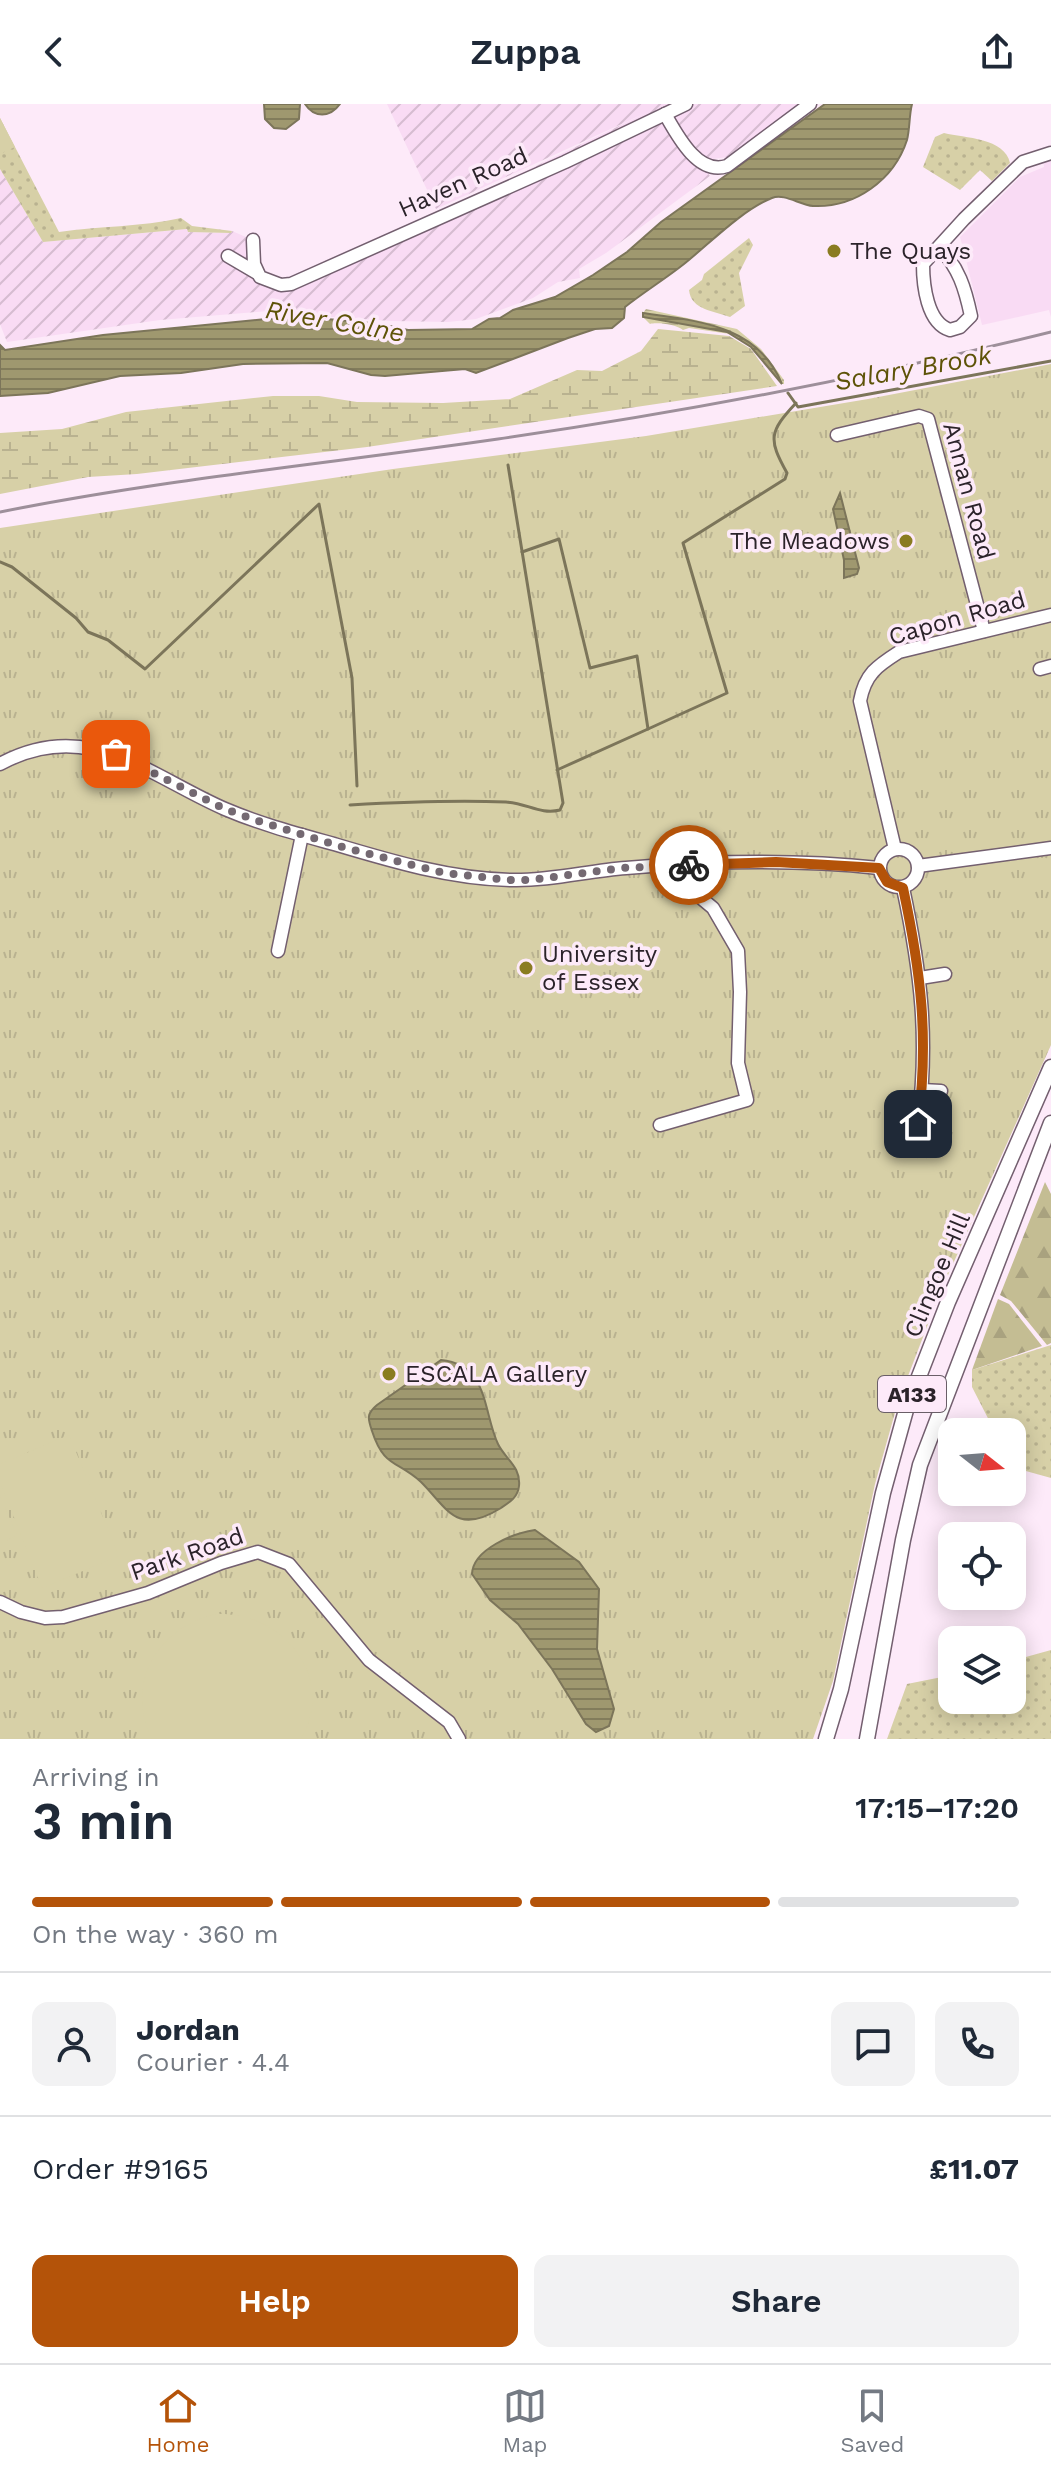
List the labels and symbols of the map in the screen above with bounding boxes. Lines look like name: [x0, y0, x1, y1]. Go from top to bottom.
street label: Haven Road: [394, 141, 532, 223]
place label: The Quays: [850, 237, 971, 265]
marker: The Quays: [825, 242, 843, 260]
water label: River Colne: [263, 294, 407, 348]
water label: Salary Brook: [832, 339, 995, 397]
street label: Annan Road: [937, 419, 1001, 563]
place label: The Meadows: [730, 527, 890, 555]
marker: The Meadows: [897, 532, 915, 550]
street label: Capon Road: [885, 585, 1029, 651]
pin: [82, 720, 150, 788]
courier: [649, 825, 729, 905]
place label: University of Essex: [542, 940, 658, 996]
marker: University of Essex: [517, 959, 535, 977]
pin: [884, 1090, 952, 1158]
street label: Clingoe Hill: [898, 1208, 976, 1342]
place label: ESCALA Gallery: [405, 1360, 588, 1388]
marker: ESCALA Gallery: [380, 1365, 398, 1383]
road number: A133: [878, 1376, 946, 1412]
north arrow: [938, 1418, 1026, 1506]
street label: Park Road: [127, 1522, 247, 1586]

